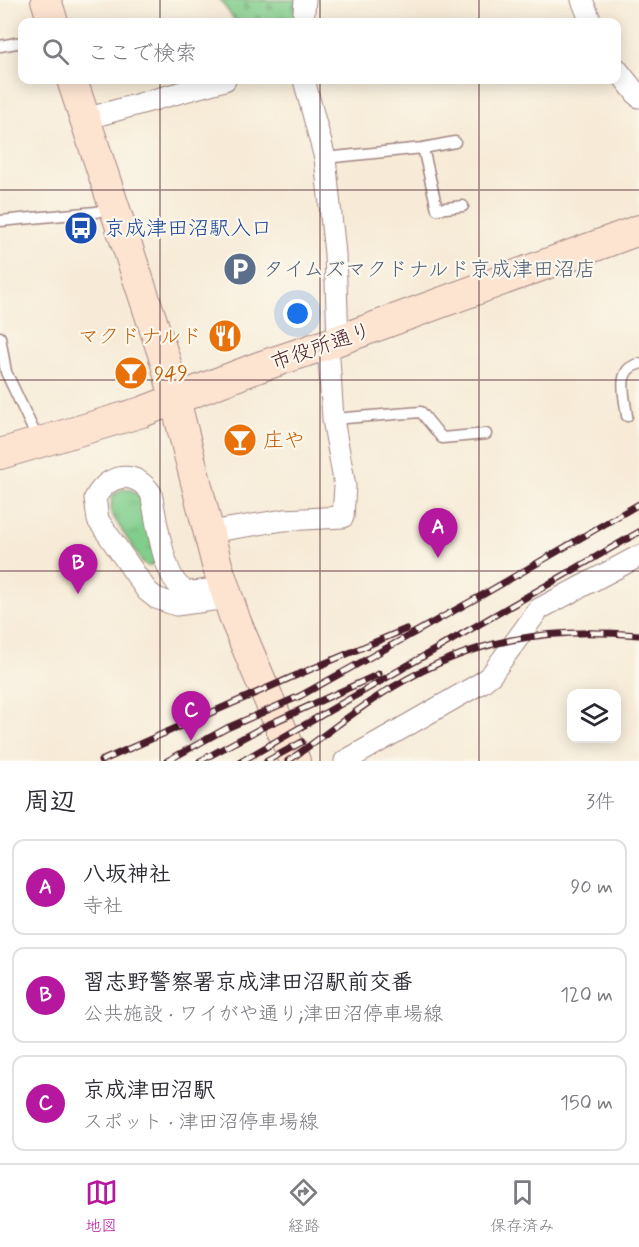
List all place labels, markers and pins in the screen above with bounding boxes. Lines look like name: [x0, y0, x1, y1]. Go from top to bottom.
bus stop icon: 京成津田沼駅入口: [63, 210, 99, 246]
place label: 京成津田沼駅入口: [104, 215, 272, 243]
parking icon: タイムズマクドナルド京成津田沼店: [222, 251, 258, 287]
place label: タイムズマクドナルド京成津田沼店: [263, 256, 596, 284]
restaurant icon: マクドナルド: [207, 318, 243, 354]
place label: マクドナルド: [78, 323, 202, 351]
bar icon: 949: [113, 355, 149, 391]
place label: 949: [154, 360, 188, 388]
bar icon: 庄や: [222, 422, 258, 458]
place label: 庄や: [263, 427, 305, 455]
pin: A: [418, 508, 458, 558]
pin: B: [58, 544, 98, 594]
pin: C: [172, 692, 210, 741]

